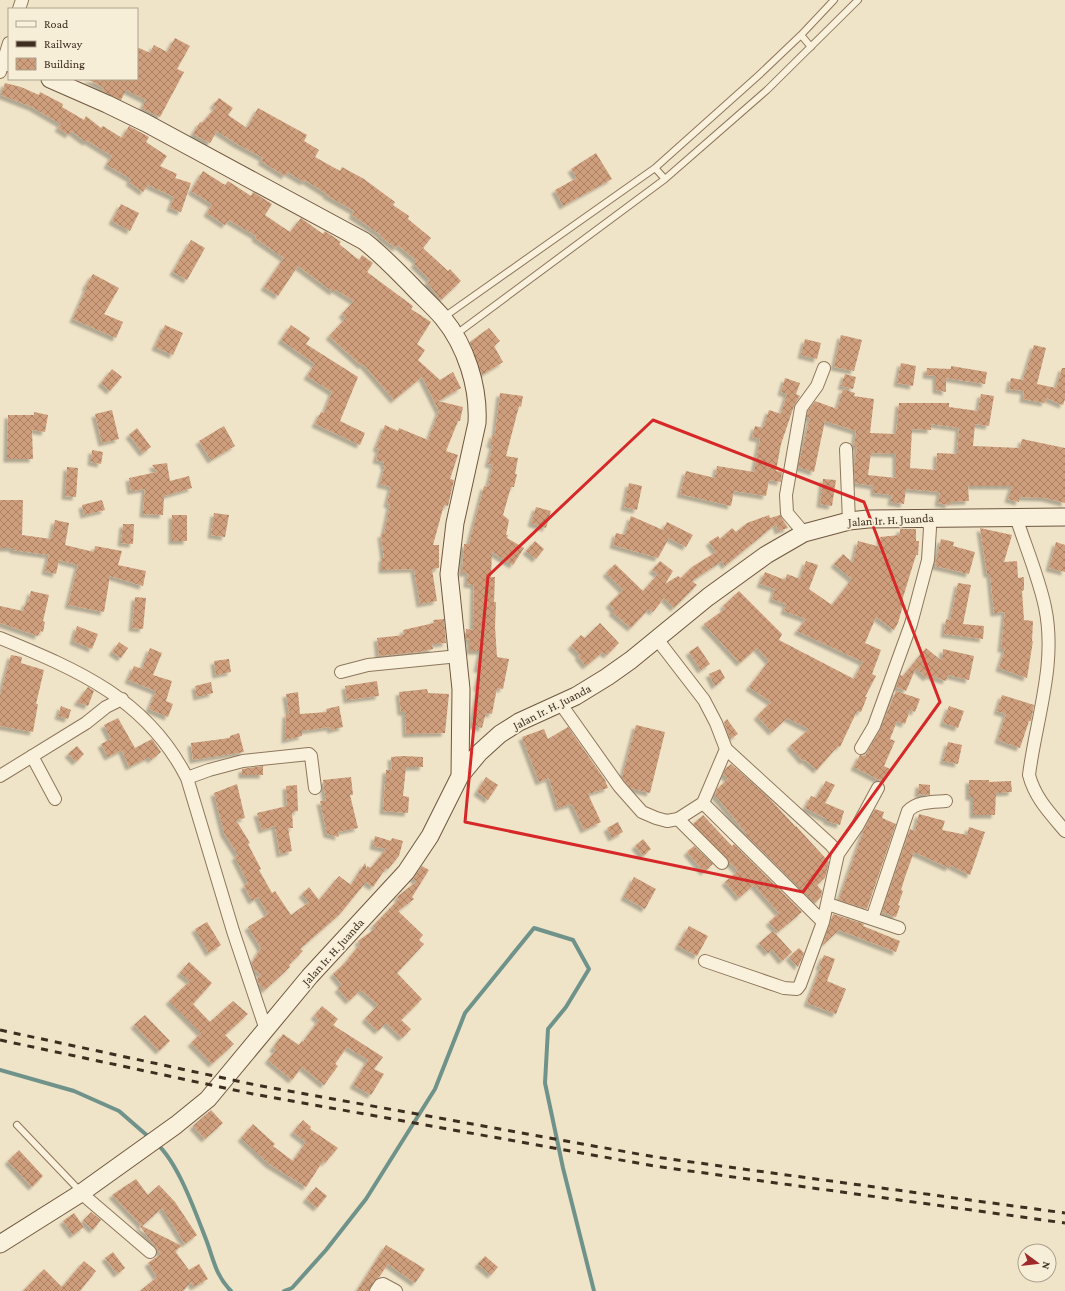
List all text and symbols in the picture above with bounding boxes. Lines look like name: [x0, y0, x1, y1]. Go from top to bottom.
legend: [8, 8, 138, 80]
text: Road: [44, 17, 69, 31]
text: Railway: [44, 37, 83, 51]
text: Building: [44, 57, 85, 71]
street label: Jalan Ir. H. Juanda: [847, 511, 935, 529]
street label: Jalan Ir. H. Juanda: [510, 681, 594, 733]
street label: Jalan Ir. H. Juanda: [298, 915, 367, 989]
north arrow: [1017, 1243, 1057, 1283]
text: N: [1040, 1260, 1053, 1271]

